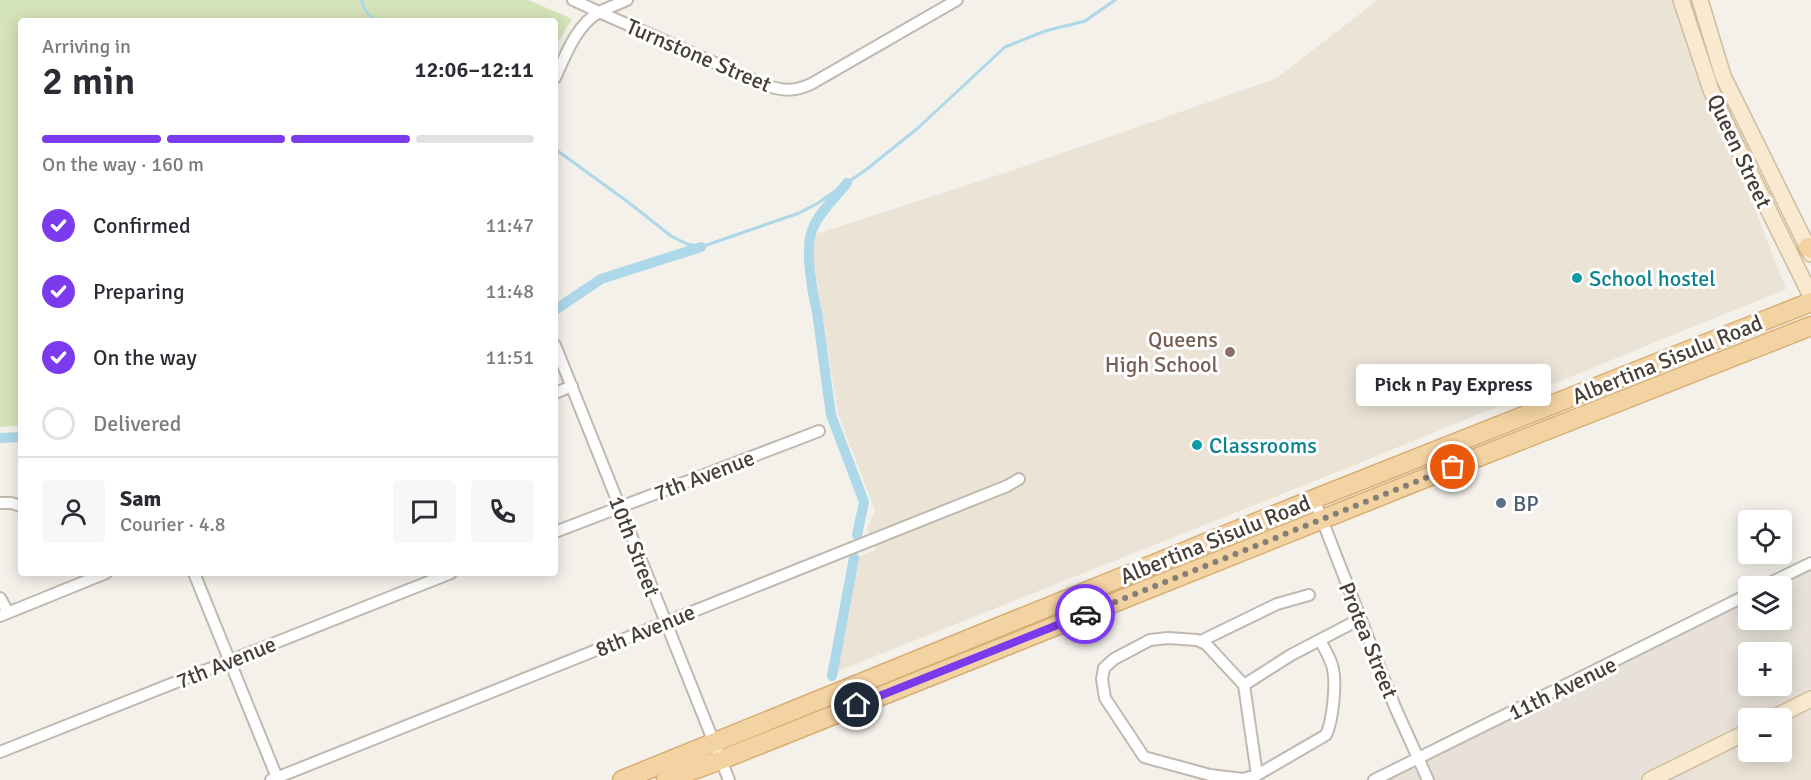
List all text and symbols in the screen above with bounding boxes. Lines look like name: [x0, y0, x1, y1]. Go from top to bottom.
street label: Turnstone Street: [622, 13, 776, 98]
text: Arriving in: [42, 34, 131, 59]
text: 12:06–12:11: [415, 56, 534, 83]
text: 2 min: [42, 57, 135, 105]
street label: Queen Street: [1701, 90, 1778, 213]
text: On the way · 160 m: [42, 152, 204, 177]
icon: check: [42, 209, 75, 242]
text: Confirmed: [93, 212, 191, 239]
text: 11:47: [485, 213, 534, 238]
place label: School hostel: [1589, 265, 1716, 292]
marker: School hostel: [1570, 271, 1584, 285]
icon: check: [42, 275, 75, 308]
text: Preparing: [93, 278, 185, 305]
text: 11:48: [485, 279, 534, 304]
street label: Albertina Sisulu Road: [1568, 309, 1766, 410]
place label: Queens High School: [1105, 326, 1218, 378]
icon: check: [42, 341, 75, 374]
text: On the way: [93, 344, 197, 371]
text: 11:51: [485, 345, 534, 370]
marker: Queens High School: [1223, 345, 1237, 359]
callout: Pick n Pay Express: [1356, 365, 1550, 407]
text: Pick n Pay Express: [1374, 372, 1533, 397]
text: Delivered: [93, 410, 181, 437]
place label: Classrooms: [1209, 432, 1317, 459]
marker: Classrooms: [1190, 438, 1204, 452]
pin: [1427, 441, 1478, 492]
street label: 7th Avenue: [650, 444, 758, 507]
icon: bag: [1436, 450, 1469, 483]
button: person: [42, 480, 105, 543]
button: chat: [393, 480, 456, 543]
button: phone: [471, 480, 534, 543]
text: Sam: [120, 485, 161, 512]
street label: Albertina Sisulu Road: [1116, 489, 1314, 590]
place label: BP: [1513, 490, 1539, 517]
street label: 10th Street: [603, 492, 666, 601]
marker: BP: [1494, 496, 1508, 510]
map controls: [1738, 510, 1792, 762]
button: locate: [1738, 510, 1792, 564]
text: Courier · 4.8: [120, 512, 226, 537]
button: layers: [1738, 576, 1792, 630]
street label: Protea Street: [1333, 578, 1404, 702]
courier: [1055, 584, 1115, 644]
street label: 8th Avenue: [591, 598, 699, 663]
icon: car: [1069, 598, 1102, 631]
street label: 7th Avenue: [172, 630, 280, 695]
button: +: [1738, 642, 1792, 696]
street label: 11th Avenue: [1504, 651, 1621, 726]
pin: [831, 679, 882, 730]
icon: home: [840, 688, 873, 721]
button: −: [1738, 708, 1792, 762]

